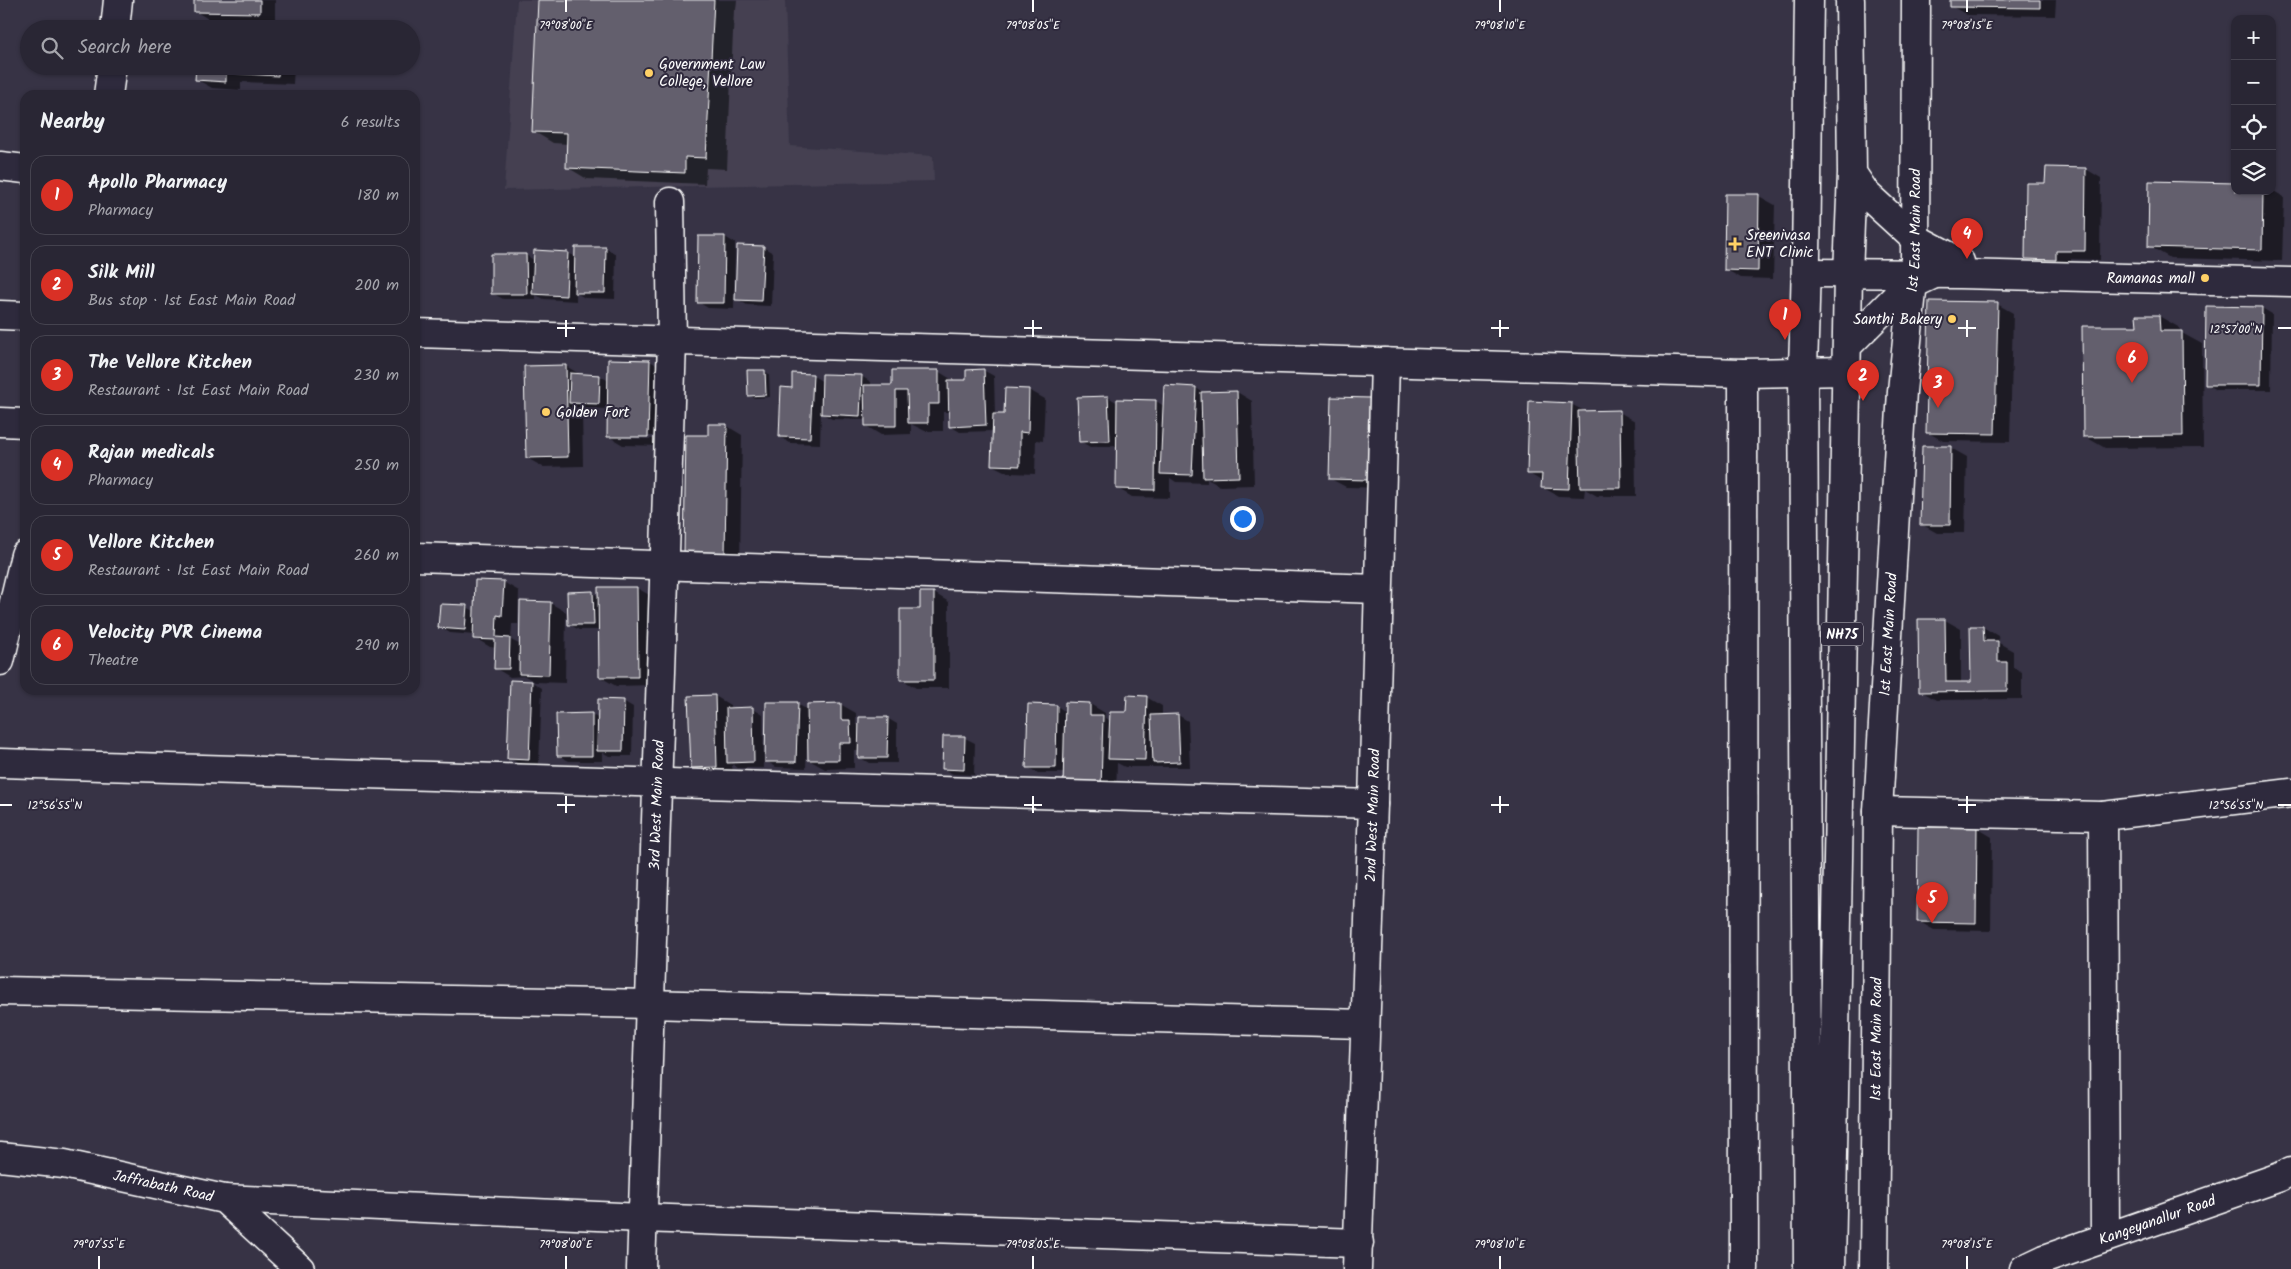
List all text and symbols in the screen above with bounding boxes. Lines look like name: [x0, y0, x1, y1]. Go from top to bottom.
map controls: [2231, 15, 2276, 195]
button: +: [2231, 15, 2276, 60]
text: 79°08'00"E: [539, 16, 594, 35]
text: 79°08'05"E: [1006, 16, 1061, 35]
text: 79°08'10"E: [1474, 16, 1527, 35]
text: 79°08'15"E: [1941, 16, 1994, 35]
search box: [20, 20, 420, 75]
text: Search here: [78, 33, 172, 63]
icon: search: [38, 34, 66, 62]
place label: Government Law College, Vellore: [659, 53, 766, 94]
button: −: [2231, 60, 2276, 105]
marker: Government Law College, Vellore: [643, 67, 655, 79]
button: locate: [2231, 105, 2276, 150]
text: Nearby: [40, 106, 105, 139]
text: 6 results: [341, 110, 400, 135]
button: layers: [2231, 150, 2276, 195]
text: Apollo Pharmacy: [88, 168, 227, 198]
street label: 1st East Main Road: [1901, 168, 1928, 293]
text: 1: [55, 183, 59, 208]
text: 180 m: [357, 183, 399, 208]
text: Pharmacy: [88, 198, 153, 223]
pin: 4: [1951, 218, 1983, 259]
place label: Sreenivasa ENT Clinic: [1746, 224, 1814, 265]
marker: Sreenivasa ENT Clinic: [1728, 237, 1742, 251]
text: Silk Mill: [88, 258, 155, 288]
place label: Ramanas mall: [2106, 267, 2195, 291]
marker: Ramanas mall: [2199, 272, 2211, 284]
text: 2: [52, 273, 62, 298]
text: 200 m: [355, 273, 399, 298]
text: Bus stop · 1st East Main Road: [88, 288, 295, 313]
pin: 1: [1769, 299, 1801, 340]
place label: Santhi Bakery: [1853, 308, 1943, 332]
marker: Santhi Bakery: [1946, 313, 1958, 325]
text: 12°57'00"N: [2210, 320, 2262, 339]
pin: 6: [2116, 342, 2148, 383]
text: The Vellore Kitchen: [88, 348, 252, 378]
pin: 2: [1847, 360, 1879, 401]
text: 3: [53, 363, 61, 388]
text: 230 m: [353, 363, 399, 388]
pin: 3: [1922, 367, 1954, 408]
text: Restaurant · 1st East Main Road: [88, 378, 309, 403]
place label: Golden Fort: [556, 401, 629, 425]
marker: Golden Fort: [540, 406, 552, 418]
text: Rajan medicals: [88, 438, 215, 468]
text: 4: [53, 453, 61, 478]
text: 250 m: [354, 453, 399, 478]
text: Pharmacy: [88, 468, 153, 493]
your location: [1230, 506, 1256, 532]
text: Vellore Kitchen: [88, 528, 214, 558]
text: 5: [53, 543, 61, 568]
text: 260 m: [354, 543, 399, 568]
text: Restaurant · 1st East Main Road: [88, 558, 309, 583]
street label: 1st East Main Road: [1874, 571, 1905, 697]
text: Velocity PVR Cinema: [88, 618, 262, 648]
road number: NH75: [1821, 622, 1863, 646]
text: 6: [53, 633, 61, 658]
text: 290 m: [355, 633, 399, 658]
text: Theatre: [88, 648, 139, 673]
street label: 3rd West Main Road: [643, 739, 672, 871]
street label: 2nd West Main Road: [1359, 748, 1388, 882]
text: 12°56'55"N: [28, 796, 82, 815]
text: 12°56'55"N: [2209, 796, 2263, 815]
pin: 5: [1916, 882, 1948, 923]
street label: 1st East Main Road: [1864, 977, 1890, 1101]
street label: Jaffrabath Road: [111, 1164, 216, 1209]
street label: Kangeyanallur Road: [2096, 1189, 2220, 1252]
text: 79°07'55"E: [73, 1235, 126, 1254]
text: 79°08'00"E: [539, 1235, 594, 1254]
text: 79°08'05"E: [1006, 1235, 1061, 1254]
text: 79°08'10"E: [1474, 1235, 1527, 1254]
text: 79°08'15"E: [1941, 1235, 1994, 1254]

